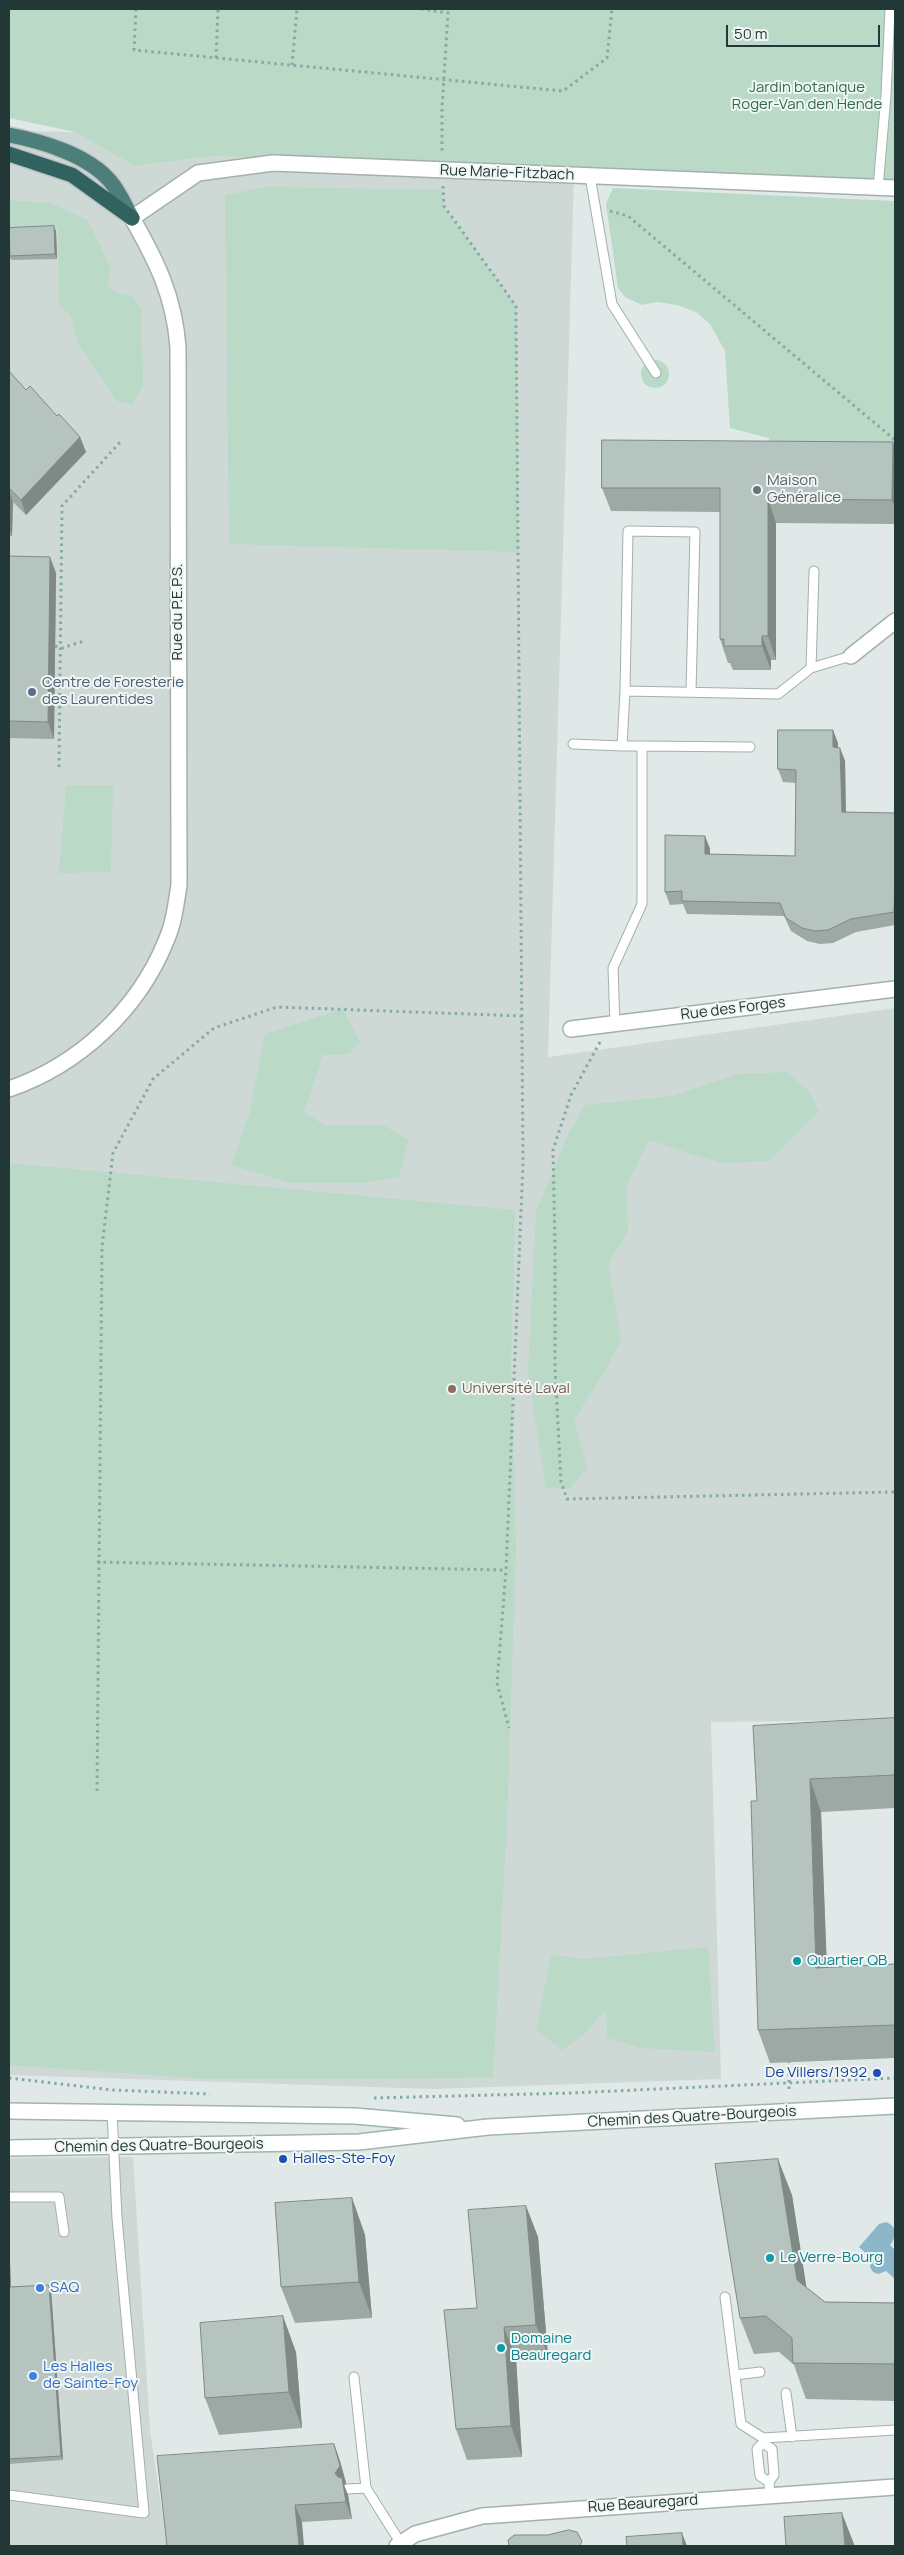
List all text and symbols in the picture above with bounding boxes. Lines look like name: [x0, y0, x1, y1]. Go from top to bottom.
scale bar: [729, 15, 883, 47]
text: 50 m: [734, 23, 768, 44]
park label: Jardin botanique Roger-Van den Hende: [732, 79, 882, 114]
street label: Rue Marie-Fitzbach: [439, 162, 575, 184]
place label: Maison Généralice: [767, 472, 841, 507]
marker: Maison Généralice: [751, 484, 763, 496]
street label: Rue du P.E.P.S.: [169, 564, 187, 660]
place label: Centre de Foresterie des Laurentides: [42, 674, 184, 709]
marker: Centre de Foresterie des Laurentides: [26, 686, 38, 698]
street label: Rue des Forges: [680, 994, 786, 1024]
place label: Université Laval: [462, 1380, 570, 1398]
marker: Université Laval: [446, 1383, 458, 1395]
place label: Quartier QB: [807, 1952, 887, 1970]
marker: Quartier QB: [791, 1955, 803, 1967]
place label: De Villers/1992: [765, 2064, 867, 2082]
marker: De Villers/1992: [871, 2067, 883, 2079]
street label: Chemin des Quatre-Bourgeois: [587, 2103, 797, 2131]
street label: Chemin des Quatre-Bourgeois: [54, 2135, 264, 2157]
place label: Halles-Ste-Foy: [293, 2150, 395, 2168]
marker: Halles-Ste-Foy: [277, 2153, 289, 2165]
place label: Le Verre-Bourg: [780, 2249, 883, 2267]
marker: Le Verre-Bourg: [764, 2252, 776, 2264]
place label: SAQ: [50, 2279, 79, 2297]
marker: SAQ: [34, 2282, 46, 2294]
place label: Domaine Beauregard: [511, 2330, 591, 2365]
marker: Domaine Beauregard: [495, 2342, 507, 2354]
place label: Les Halles de Sainte-Foy: [43, 2358, 138, 2393]
marker: Les Halles de Sainte-Foy: [27, 2370, 39, 2382]
street label: Rue Beauregard: [587, 2491, 699, 2517]

